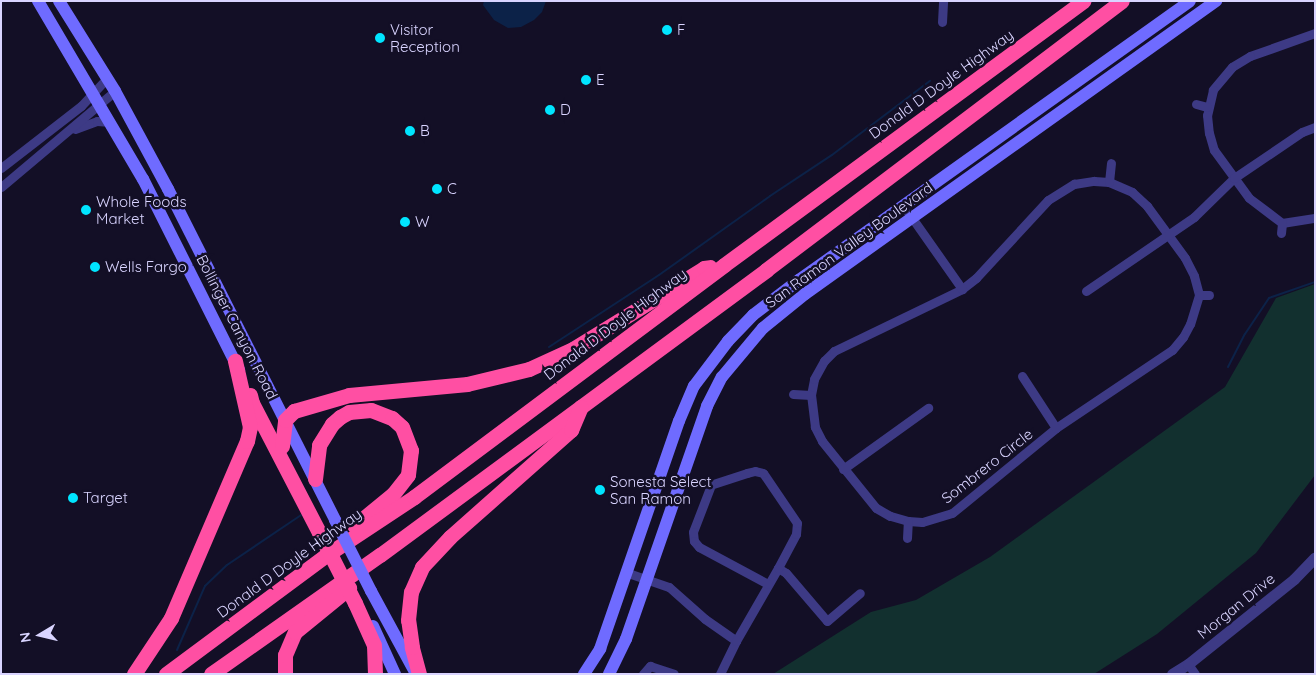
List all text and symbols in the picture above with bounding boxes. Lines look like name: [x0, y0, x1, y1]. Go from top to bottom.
place label: Visitor Reception: [390, 20, 460, 55]
place label: F: [677, 21, 685, 39]
marker: F: [661, 24, 673, 36]
street label: Donald D Doyle Highway: [865, 25, 1017, 143]
marker: Visitor Reception: [374, 32, 386, 44]
place label: E: [596, 71, 605, 89]
marker: E: [580, 74, 592, 86]
place label: D: [560, 101, 571, 119]
marker: D: [544, 104, 556, 116]
place label: B: [420, 122, 430, 140]
marker: B: [404, 125, 416, 137]
street label: San Ramon Valley Boulevard: [762, 178, 936, 312]
place label: C: [447, 180, 457, 198]
marker: C: [431, 183, 443, 195]
place label: Whole Foods Market: [96, 192, 186, 227]
marker: Whole Foods Market: [80, 204, 92, 216]
place label: W: [415, 213, 429, 231]
marker: W: [399, 216, 411, 228]
street label: Bollinger Canyon Road: [193, 252, 281, 402]
place label: Wells Fargo: [105, 258, 187, 276]
marker: Wells Fargo: [89, 261, 101, 273]
street label: Donald D Doyle Highway: [540, 264, 690, 384]
street label: Sombrero Circle: [938, 425, 1036, 507]
place label: Sonesta Select San Ramon: [610, 472, 711, 507]
marker: Sonesta Select San Ramon: [594, 484, 606, 496]
place label: Target: [83, 489, 128, 507]
marker: Target: [67, 492, 79, 504]
street label: Donald D Doyle Highway: [213, 504, 365, 622]
street label: Morgan Drive: [1194, 569, 1278, 643]
north arrow: [15, 610, 65, 660]
text: N: [15, 631, 35, 644]

